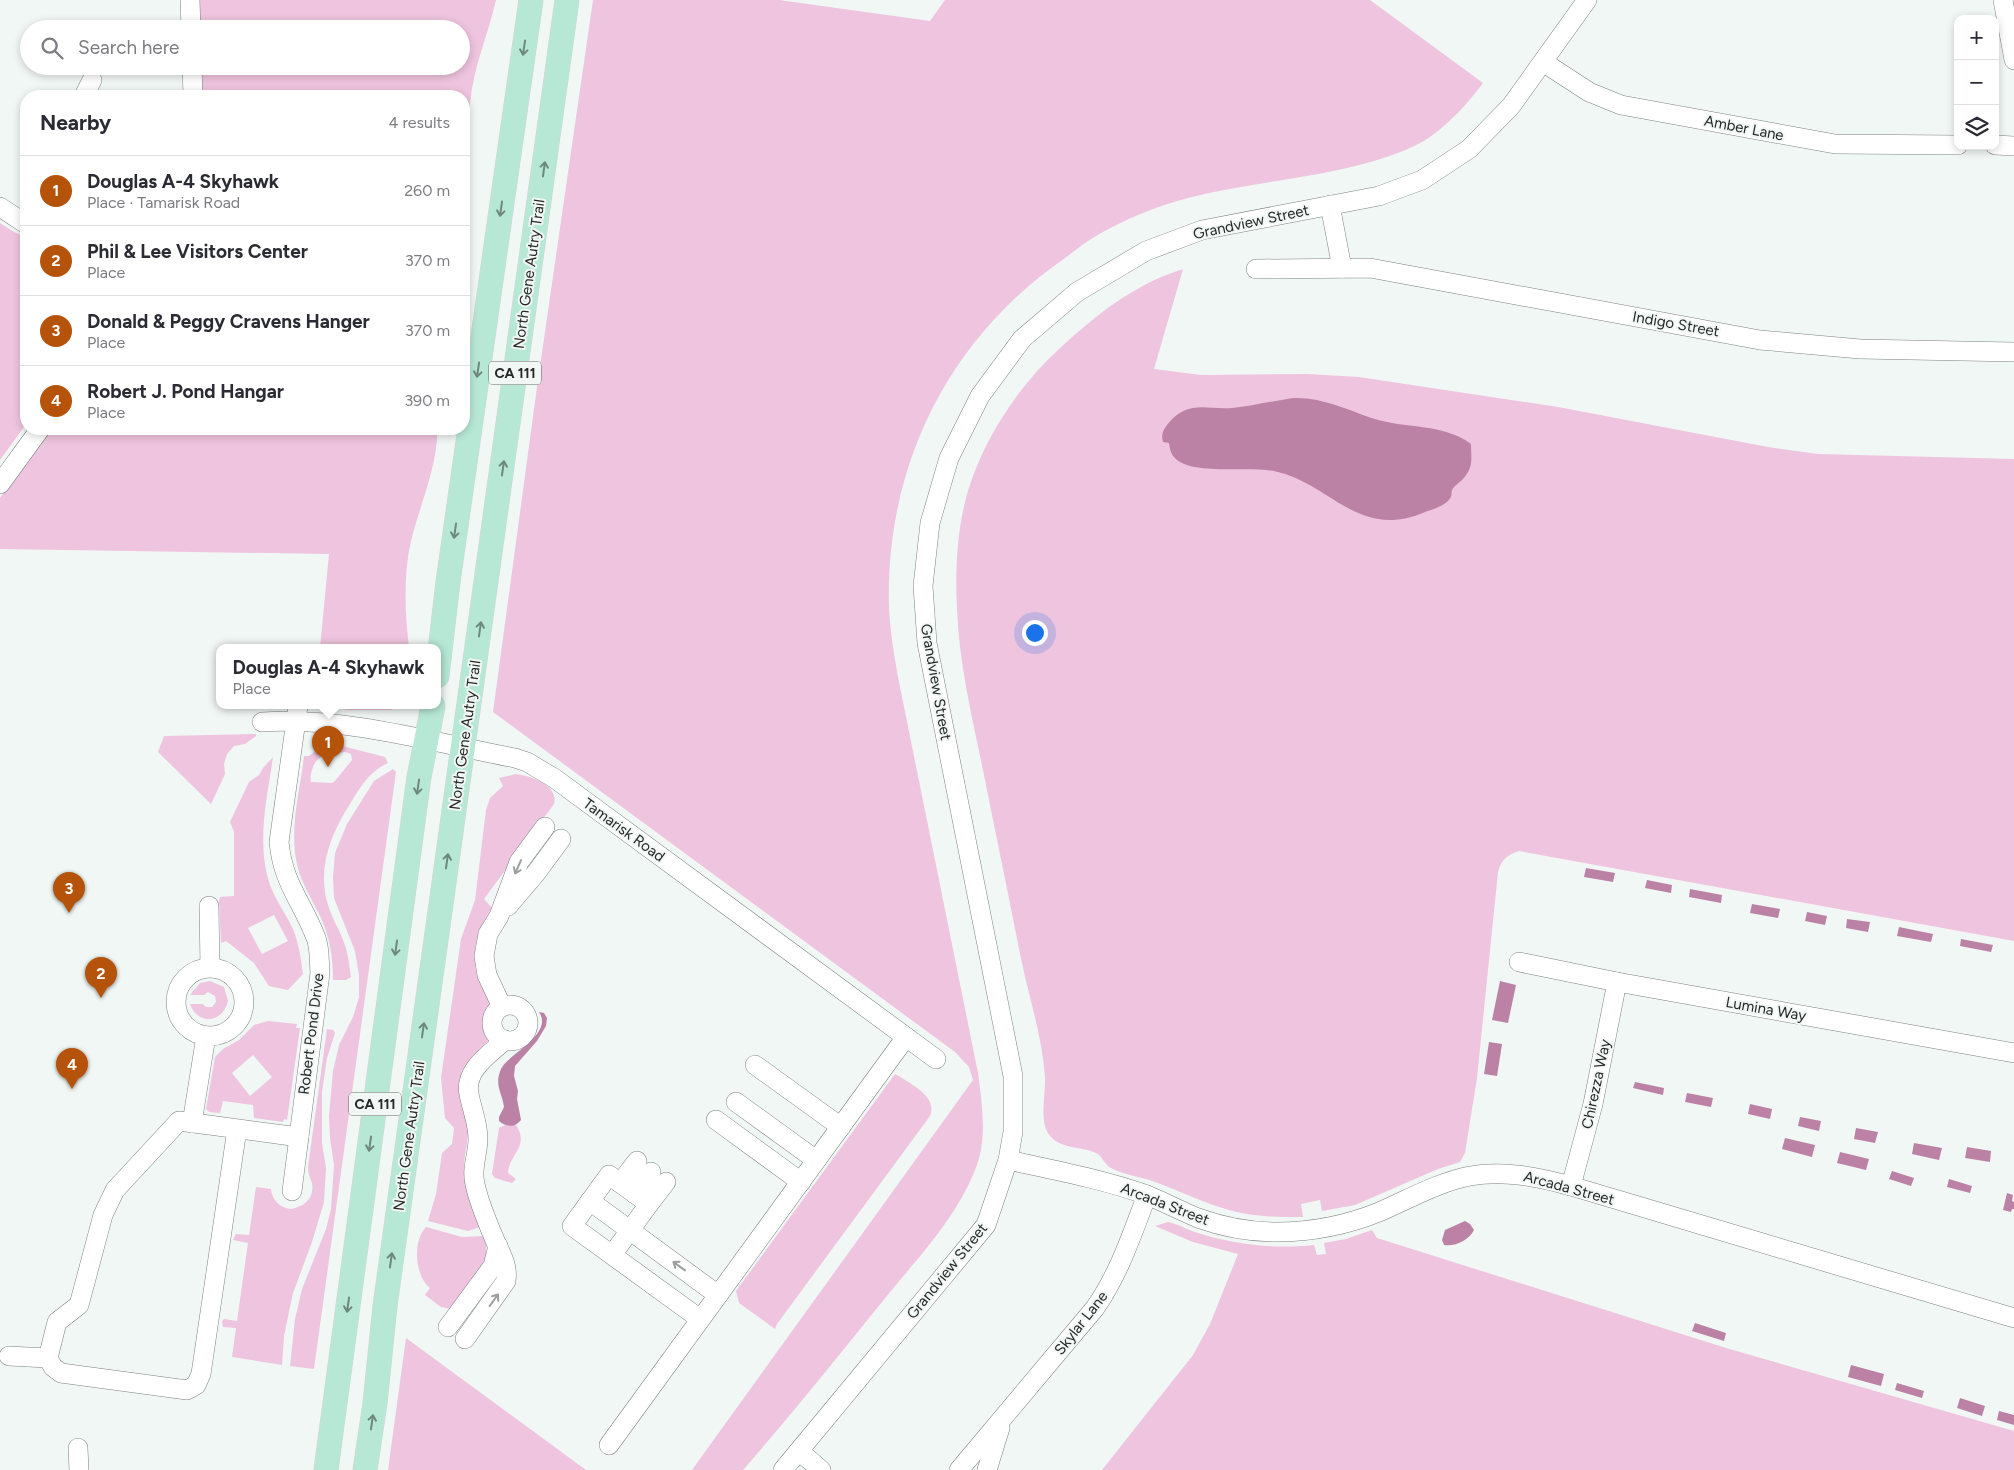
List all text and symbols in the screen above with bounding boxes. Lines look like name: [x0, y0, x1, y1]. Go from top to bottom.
map controls: [1954, 15, 1999, 150]
button: +: [1954, 15, 1999, 60]
search box: [20, 20, 470, 75]
icon: search: [38, 34, 66, 62]
text: Search here: [78, 36, 180, 59]
one-way arrow: [519, 40, 529, 56]
button: −: [1954, 60, 1999, 105]
button: layers: [1954, 105, 1999, 150]
text: Nearby: [40, 110, 111, 135]
street label: Amber Lane: [1703, 111, 1785, 145]
text: 4 results: [389, 113, 450, 132]
one-way arrow: [539, 161, 549, 177]
text: Douglas A-4 Skyhawk: [87, 170, 279, 193]
text: 1: [53, 181, 59, 200]
text: 260 m: [404, 181, 450, 200]
text: Place · Tamarisk Road: [87, 193, 240, 212]
street label: North Gene Autry Trail: [510, 198, 548, 350]
one-way arrow: [496, 201, 506, 217]
street label: Grandview Street: [1191, 201, 1311, 243]
text: Phil & Lee Visitors Center: [87, 240, 308, 263]
text: 2: [51, 251, 61, 270]
text: 370 m: [405, 251, 450, 270]
text: Place: [87, 263, 125, 282]
street label: Indigo Street: [1631, 308, 1721, 341]
text: Donald & Peggy Cravens Hanger: [87, 310, 370, 333]
text: 3: [52, 321, 60, 340]
text: 370 m: [405, 321, 450, 340]
text: Place: [87, 333, 125, 352]
one-way arrow: [473, 362, 483, 378]
road number: CA 111: [489, 362, 541, 384]
text: Robert J. Pond Hangar: [87, 380, 284, 403]
text: 4: [51, 391, 61, 410]
text: 390 m: [404, 391, 450, 410]
text: Place: [87, 403, 125, 422]
one-way arrow: [498, 461, 508, 477]
one-way arrow: [450, 522, 460, 538]
your location: [1022, 620, 1048, 646]
one-way arrow: [475, 622, 485, 638]
street label: Grandview Street: [917, 622, 955, 742]
popup: [216, 644, 441, 709]
text: Douglas A-4 Skyhawk: [232, 656, 425, 679]
street label: North Gene Autry Trail: [446, 659, 484, 811]
text: Place: [232, 679, 271, 698]
pin: 1: [312, 726, 344, 767]
one-way arrow: [413, 778, 423, 794]
street label: Tamarisk Road: [580, 794, 668, 866]
one-way arrow: [442, 853, 452, 869]
one-way arrow: [512, 859, 522, 874]
pin: 3: [53, 872, 85, 913]
one-way arrow: [391, 939, 401, 955]
pin: 2: [85, 957, 117, 998]
street label: Robert Pond Drive: [295, 972, 327, 1096]
street label: Lumina Way: [1724, 993, 1808, 1025]
one-way arrow: [419, 1022, 429, 1038]
street label: Chirezza Way: [1578, 1037, 1614, 1130]
pin: 4: [56, 1048, 88, 1089]
street label: North Gene Autry Trail: [390, 1060, 428, 1212]
road number: CA 111: [349, 1092, 401, 1116]
one-way arrow: [365, 1135, 375, 1151]
street label: Arcada Street: [1522, 1167, 1617, 1209]
street label: Arcada Street: [1118, 1179, 1212, 1229]
street label: Grandview Street: [903, 1219, 991, 1323]
one-way arrow: [386, 1253, 396, 1269]
one-way arrow: [672, 1261, 686, 1271]
street label: Skylar Lane: [1050, 1287, 1112, 1359]
one-way arrow: [489, 1293, 499, 1307]
one-way arrow: [343, 1296, 353, 1312]
one-way arrow: [367, 1414, 377, 1430]

